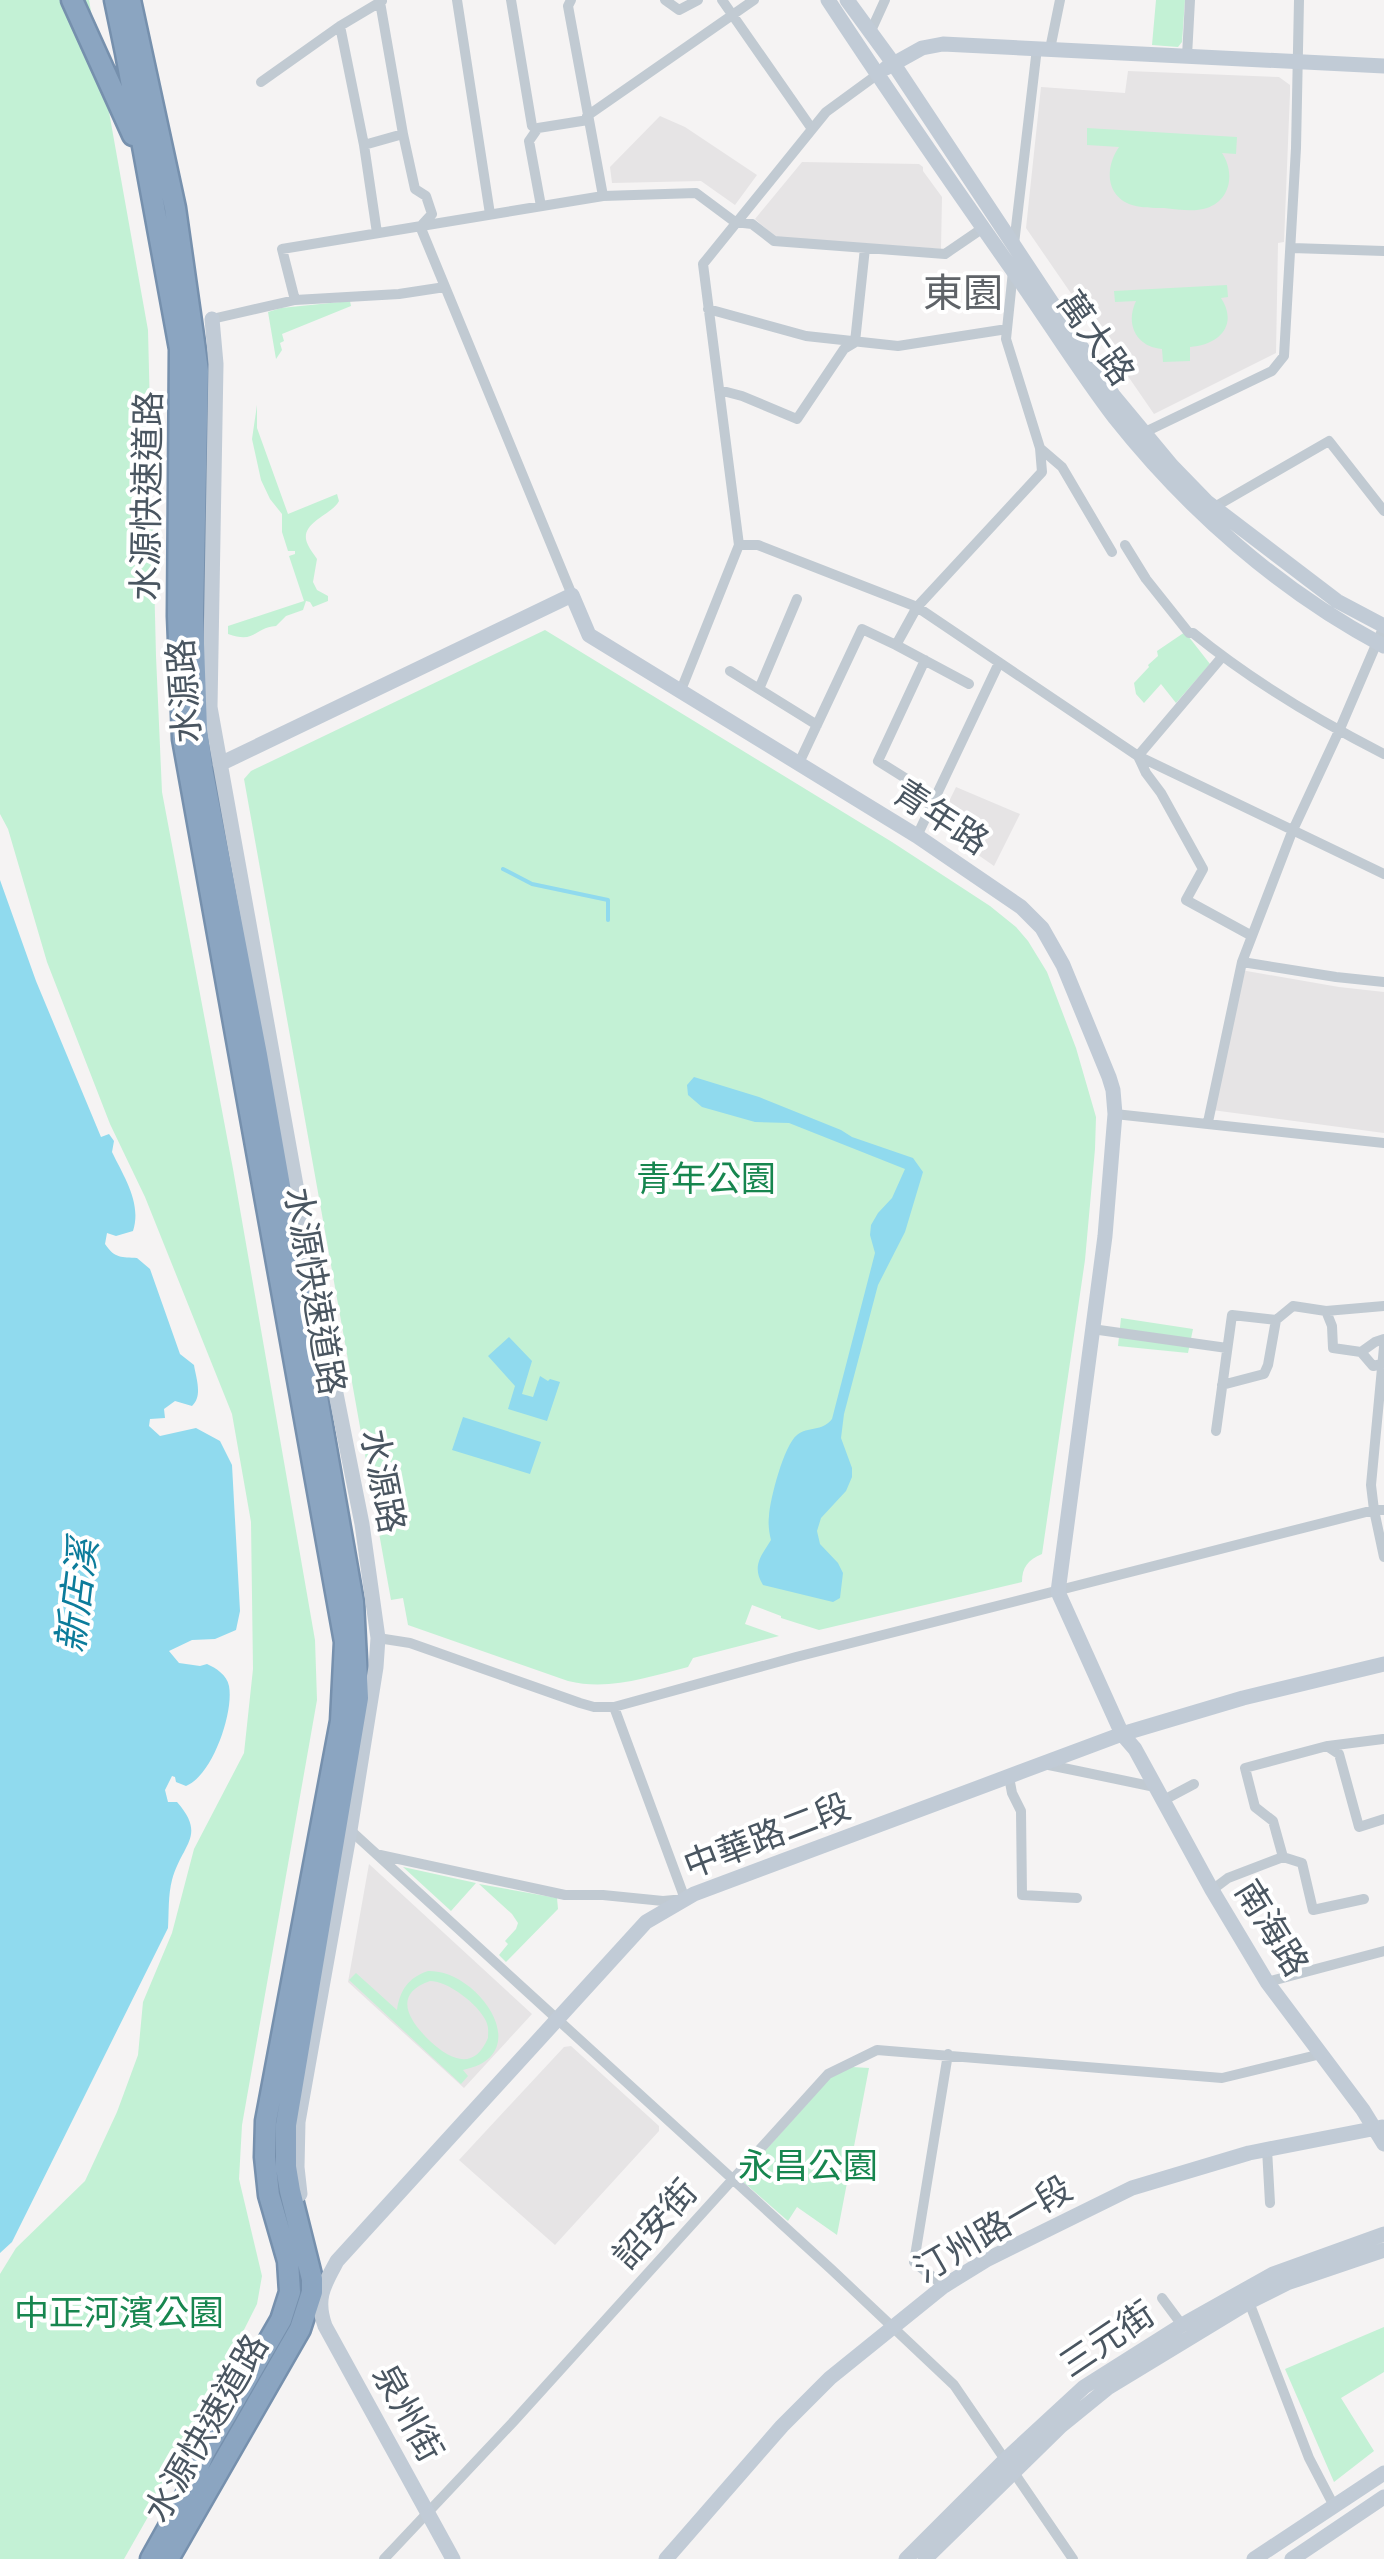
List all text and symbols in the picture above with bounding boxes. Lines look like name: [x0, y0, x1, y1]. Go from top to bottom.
district label: 東園: [923, 267, 1003, 317]
street label: 萬大路: [1049, 282, 1145, 393]
street label: 水源快速道路: [122, 391, 170, 601]
street label: 水源路: [157, 637, 209, 745]
street label: 青年路: [886, 769, 998, 863]
park label: 青年公園: [636, 1156, 776, 1200]
street label: 水源快速道路: [276, 1184, 356, 1398]
street label: 水源路: [352, 1425, 416, 1537]
water label: 新店溪: [45, 1531, 107, 1655]
street label: 中華路二段: [677, 1783, 856, 1887]
street label: 南海路: [1226, 1871, 1319, 1984]
park label: 永昌公園: [738, 2143, 878, 2187]
street label: 汀州路一段: [906, 2165, 1079, 2291]
street label: 詔安街: [603, 2170, 706, 2277]
park label: 中正河濱公園: [14, 2290, 224, 2334]
street label: 三元街: [1051, 2291, 1162, 2386]
street label: 水源快速道路: [134, 2326, 277, 2529]
street label: 泉州街: [364, 2356, 454, 2469]

